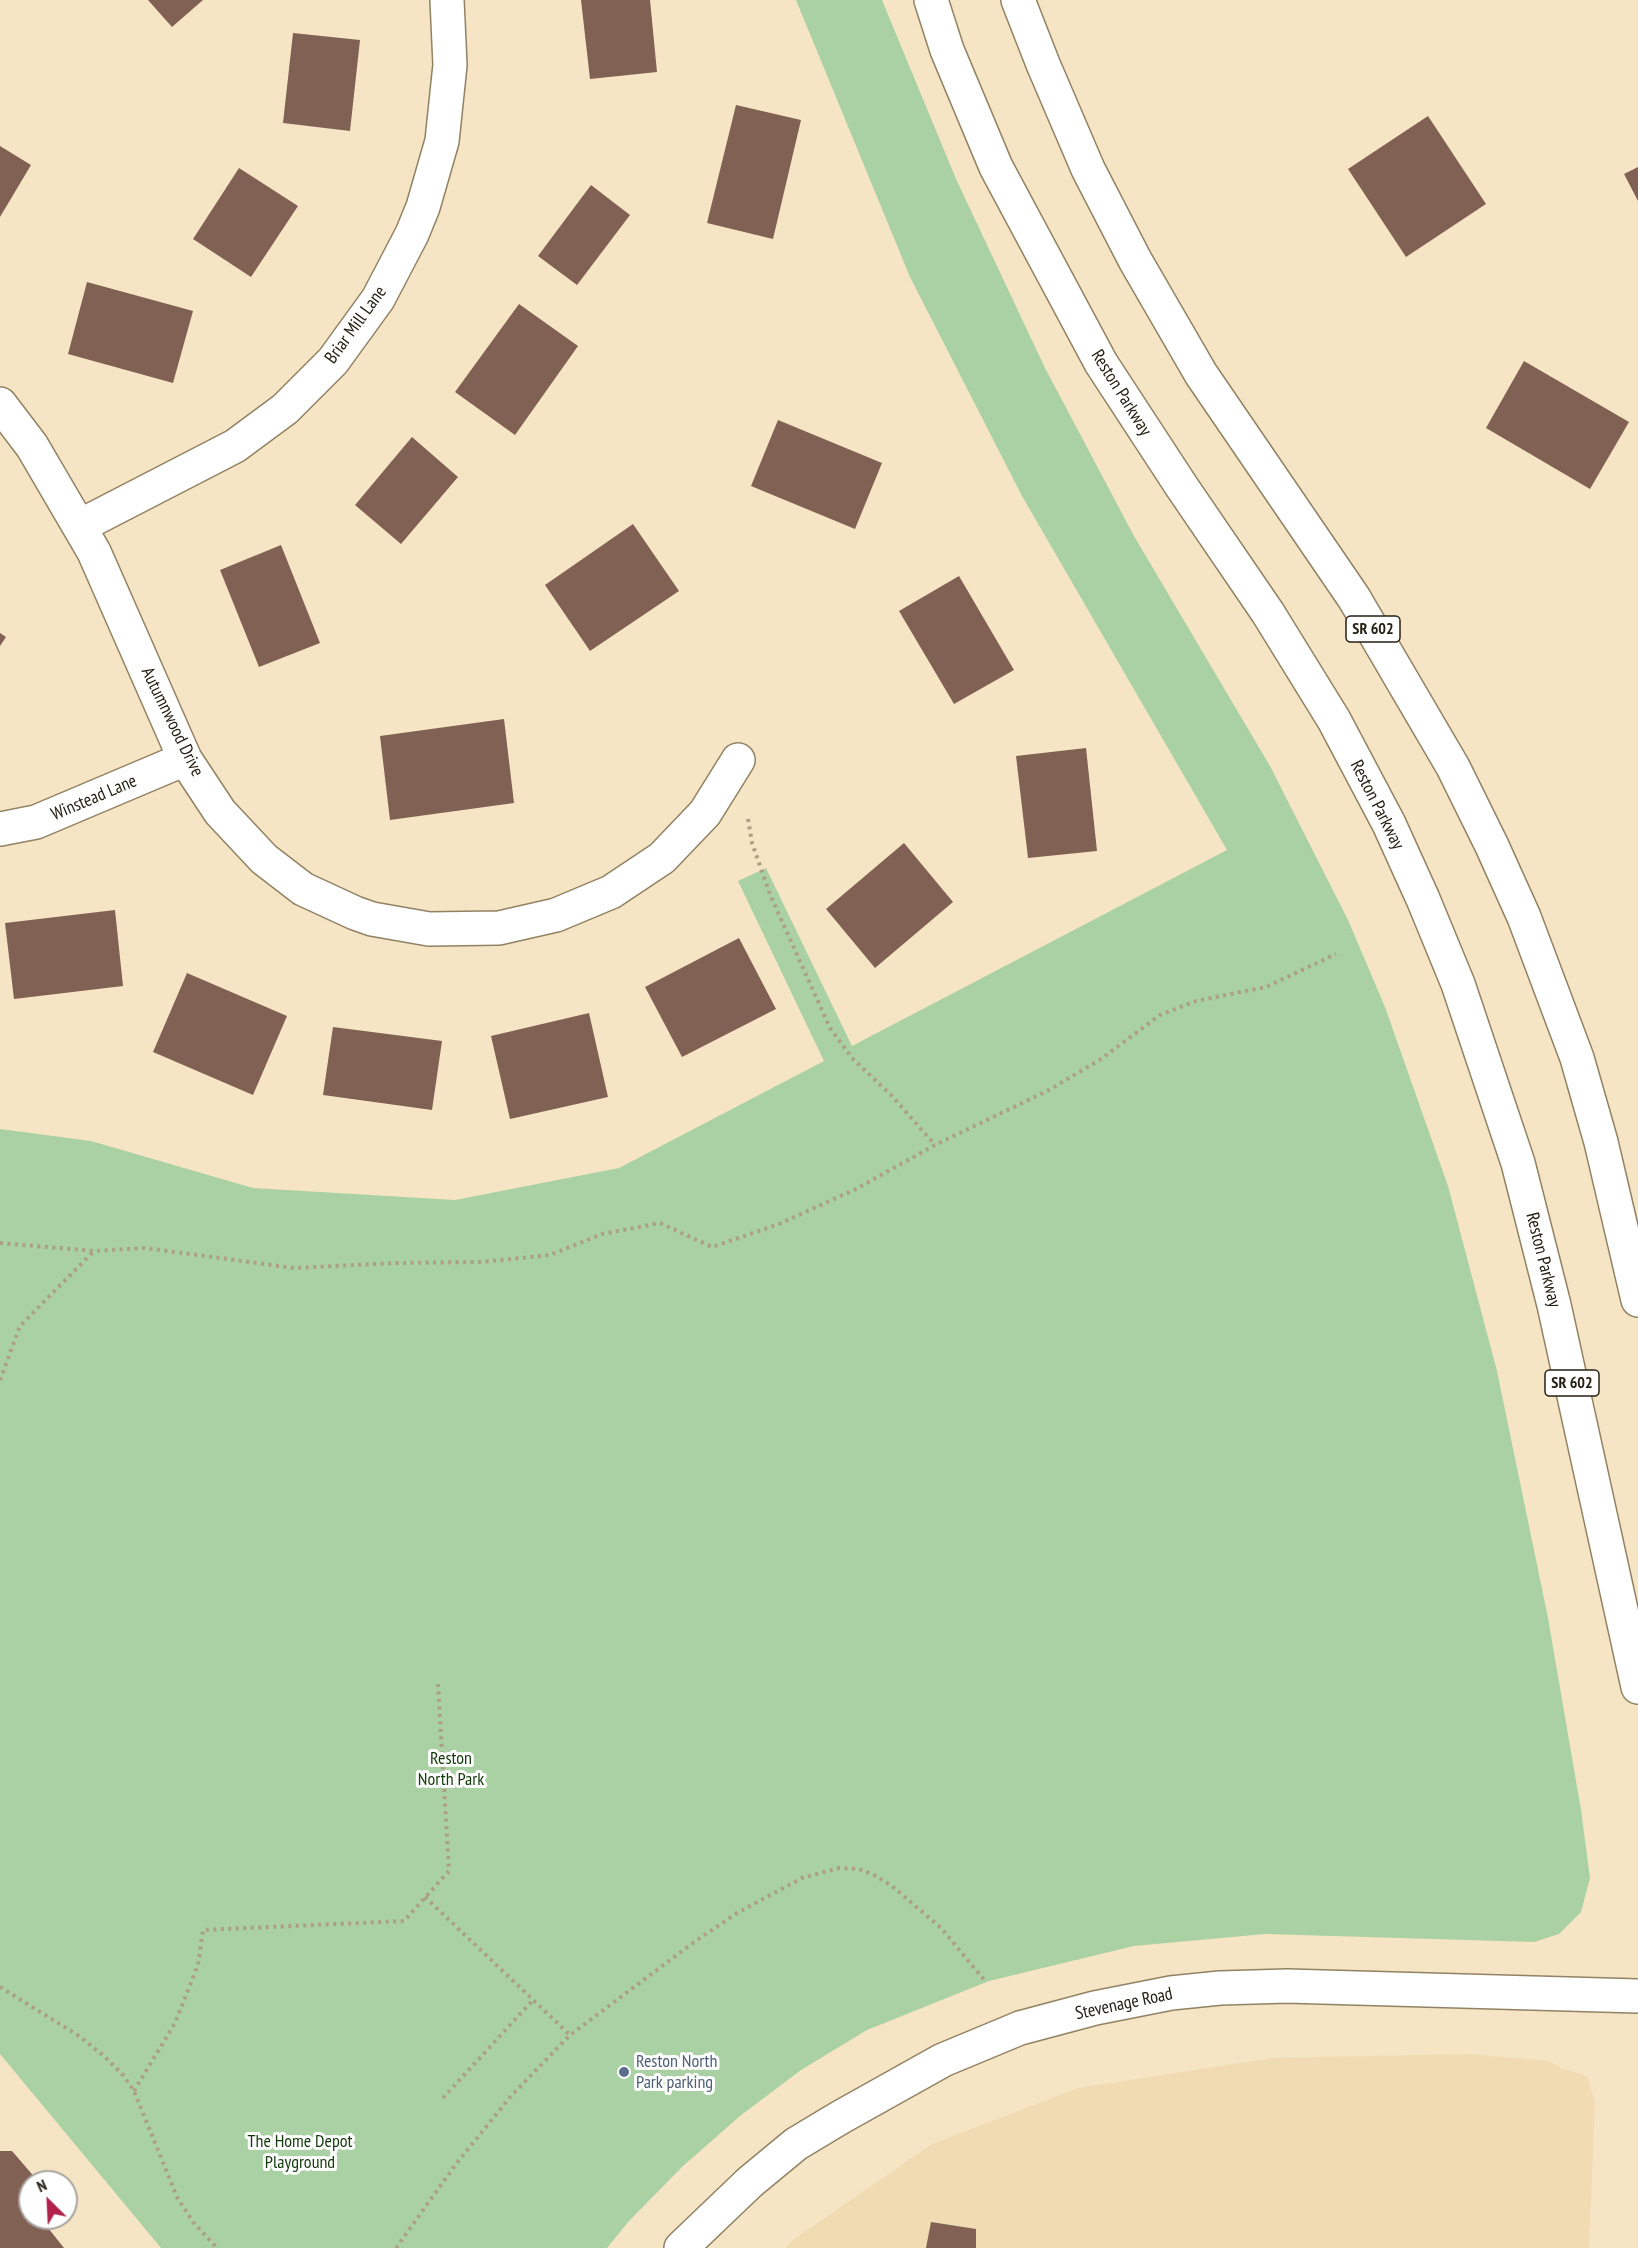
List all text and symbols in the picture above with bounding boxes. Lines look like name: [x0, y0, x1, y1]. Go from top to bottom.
street label: Briar Mill Lane: [321, 282, 391, 368]
street label: Reston Parkway: [1086, 346, 1156, 440]
road number: SR 602: [1346, 616, 1400, 642]
street label: Autumnwood Drive: [136, 664, 208, 780]
street label: Reston Parkway: [1345, 757, 1409, 853]
street label: Winstead Lane: [48, 770, 140, 826]
street label: Reston Parkway: [1521, 1210, 1565, 1310]
road number: SR 602: [1545, 1370, 1599, 1396]
park label: Reston North Park: [418, 1748, 484, 1790]
street label: Stevenage Road: [1073, 1983, 1175, 2025]
place label: Reston North Park parking: [636, 2051, 717, 2094]
marker: Reston North Park parking: [617, 2065, 631, 2079]
park label: The Home Depot Playground: [247, 2131, 353, 2174]
north arrow: [18, 2170, 78, 2230]
text: N: [33, 2174, 49, 2196]

